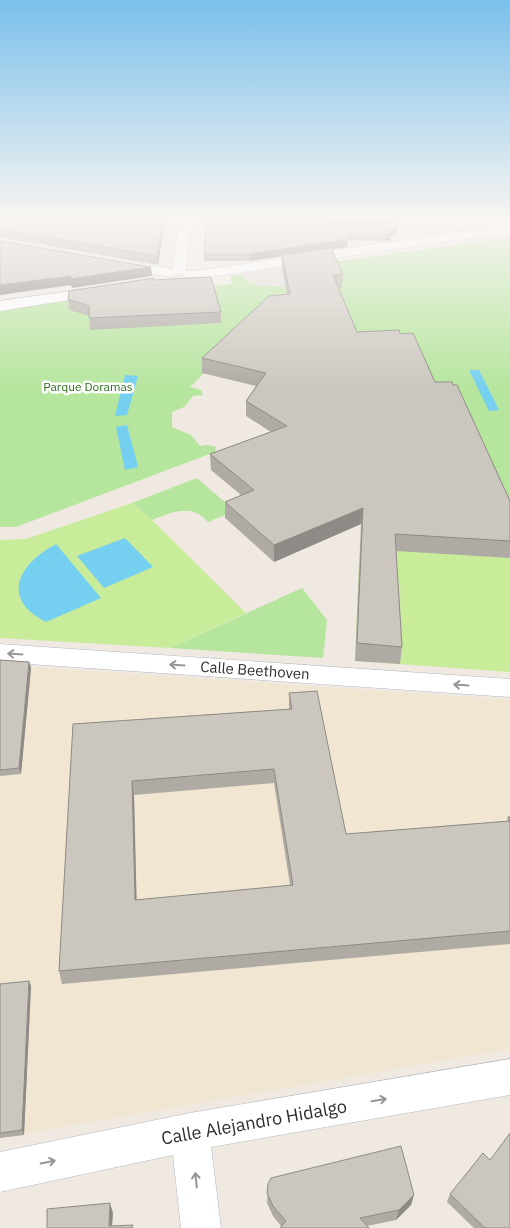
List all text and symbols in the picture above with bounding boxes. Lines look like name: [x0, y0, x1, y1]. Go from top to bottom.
park label: Parque Doramas: [43, 379, 133, 394]
one-way arrow: [7, 649, 23, 658]
street label: Calle Beethoven: [200, 657, 310, 683]
one-way arrow: [169, 660, 185, 669]
one-way arrow: [454, 680, 470, 689]
street label: Calle Alejandro Hidalgo: [159, 1094, 349, 1150]
one-way arrow: [371, 1094, 387, 1104]
one-way arrow: [39, 1157, 55, 1167]
one-way arrow: [191, 1172, 201, 1188]

